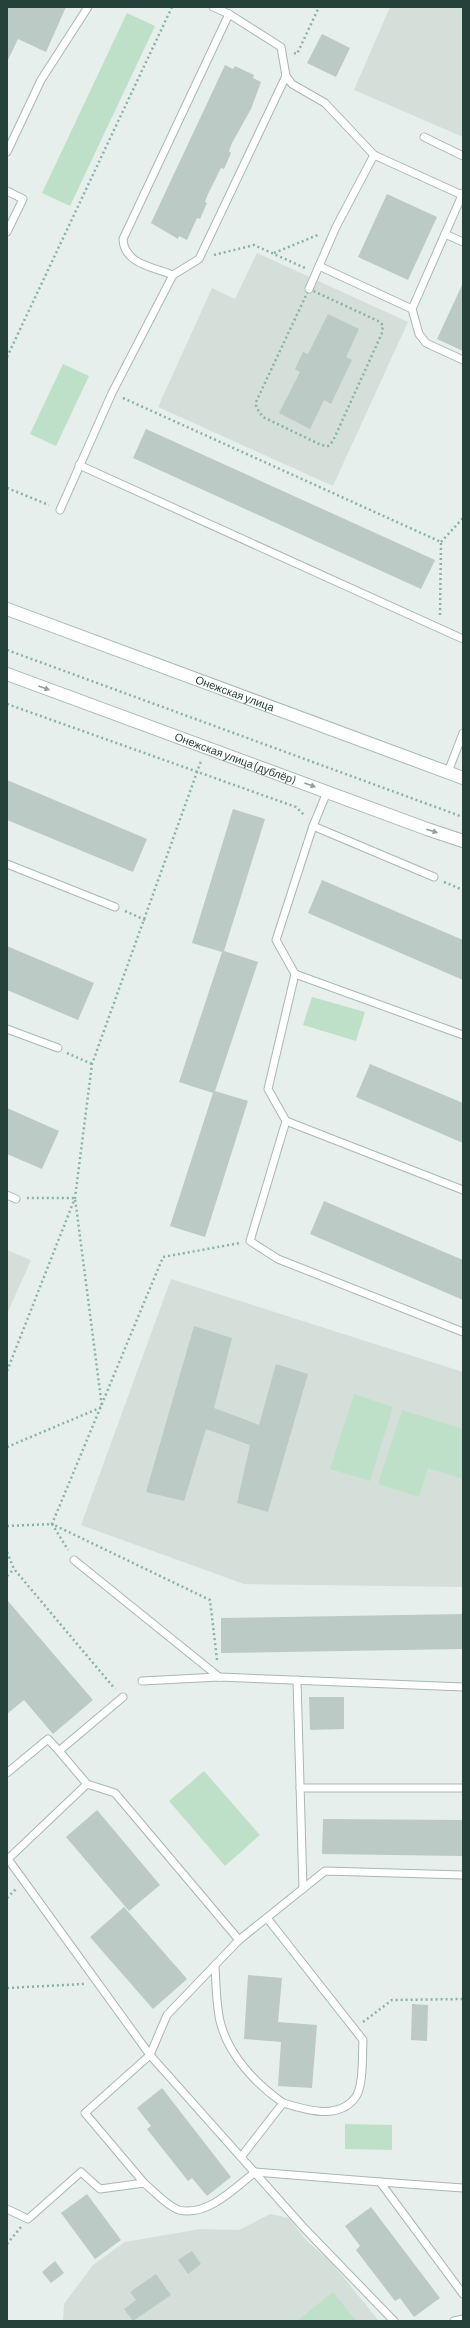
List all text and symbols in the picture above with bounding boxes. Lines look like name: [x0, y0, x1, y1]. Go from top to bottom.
street label: Онежская улица: [194, 672, 277, 714]
one-way arrow: [38, 685, 50, 691]
street label: Онежская улица (дублёр): [173, 729, 297, 786]
one-way arrow: [305, 783, 317, 789]
one-way arrow: [426, 828, 438, 834]

